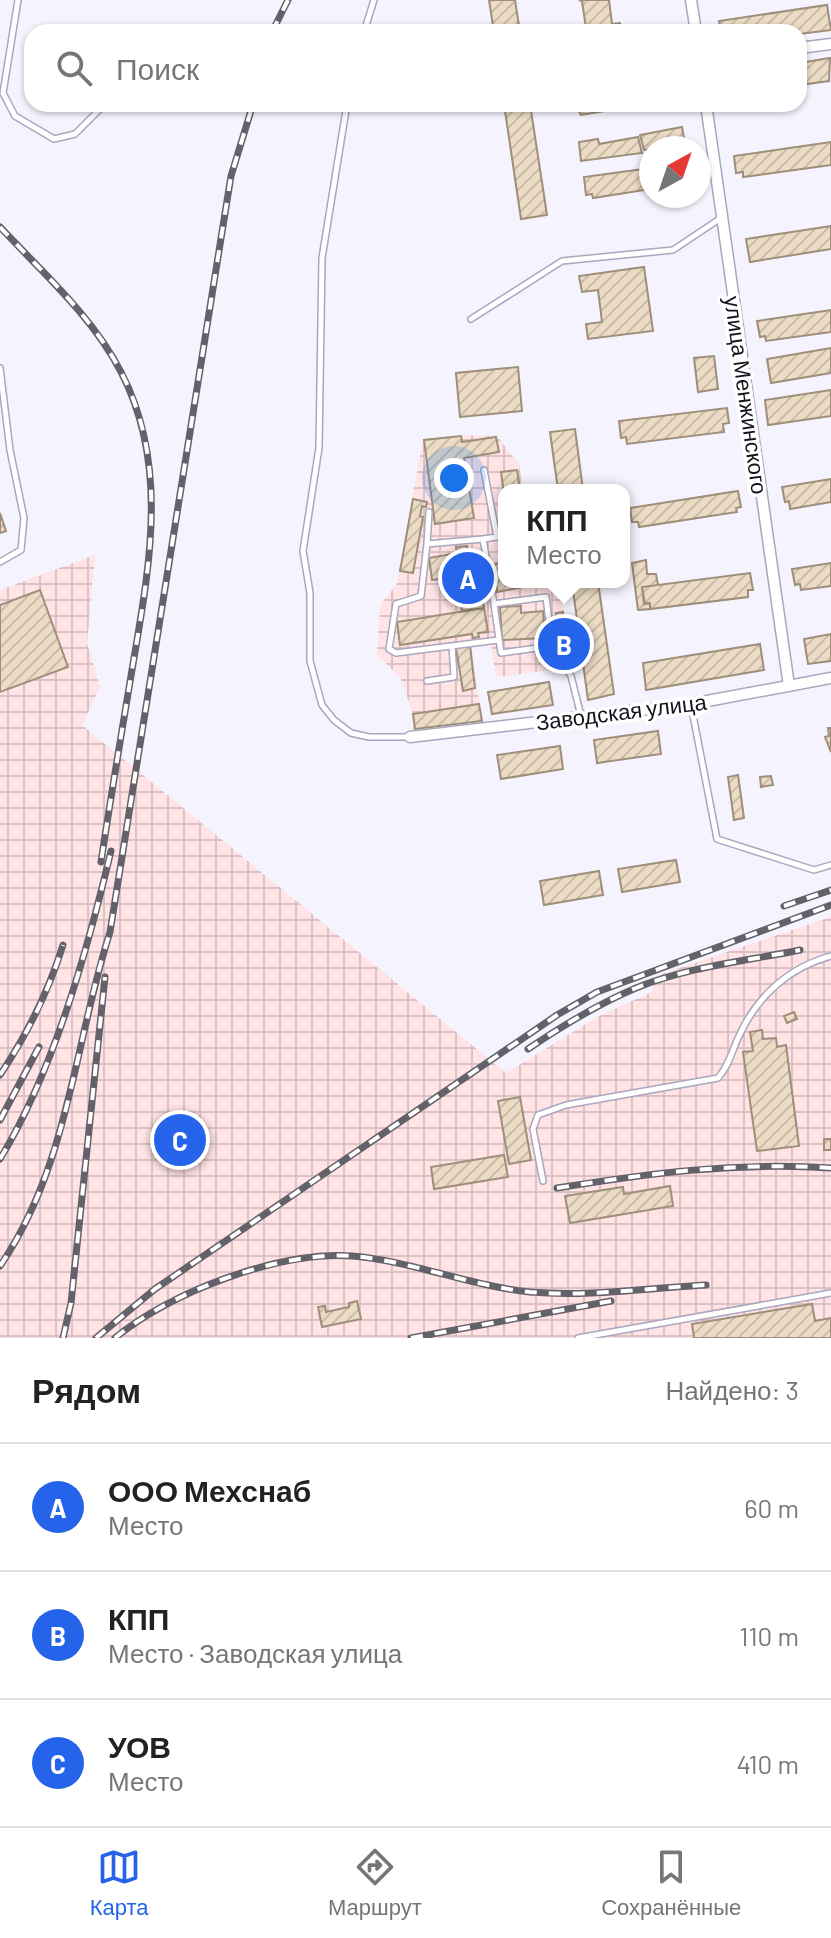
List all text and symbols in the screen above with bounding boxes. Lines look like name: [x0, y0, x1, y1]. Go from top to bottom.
search box: [24, 24, 807, 112]
icon: search: [52, 46, 96, 90]
text: Поиск: [116, 50, 199, 86]
north arrow: [639, 136, 711, 208]
street label: улица Менжинского: [719, 294, 774, 496]
your location: [434, 458, 474, 498]
popup: [498, 484, 630, 588]
text: КПП: [526, 501, 588, 537]
text: Место: [526, 538, 602, 569]
pin: A: [442, 548, 494, 608]
pin: B: [538, 614, 590, 674]
street label: Заводская улица: [534, 688, 709, 735]
pin: C: [154, 1110, 206, 1170]
text: Рядом: [32, 1369, 141, 1410]
text: Найдено: 3: [665, 1374, 799, 1405]
text: ООО Мехснаб: [108, 1472, 311, 1508]
text: A: [49, 1492, 67, 1523]
text: 60 m: [744, 1492, 799, 1523]
text: Место: [108, 1509, 184, 1540]
text: КПП: [108, 1600, 169, 1636]
text: B: [50, 1620, 66, 1651]
text: 110 m: [739, 1620, 799, 1651]
text: Место · Заводская улица: [108, 1637, 402, 1668]
text: УОВ: [108, 1728, 171, 1764]
text: C: [50, 1748, 66, 1779]
text: 410 m: [737, 1748, 799, 1779]
text: Место: [108, 1765, 184, 1796]
tab: Карта: [90, 1845, 149, 1921]
tab: Маршрут: [328, 1845, 422, 1921]
tab: Сохранённые: [601, 1845, 741, 1921]

